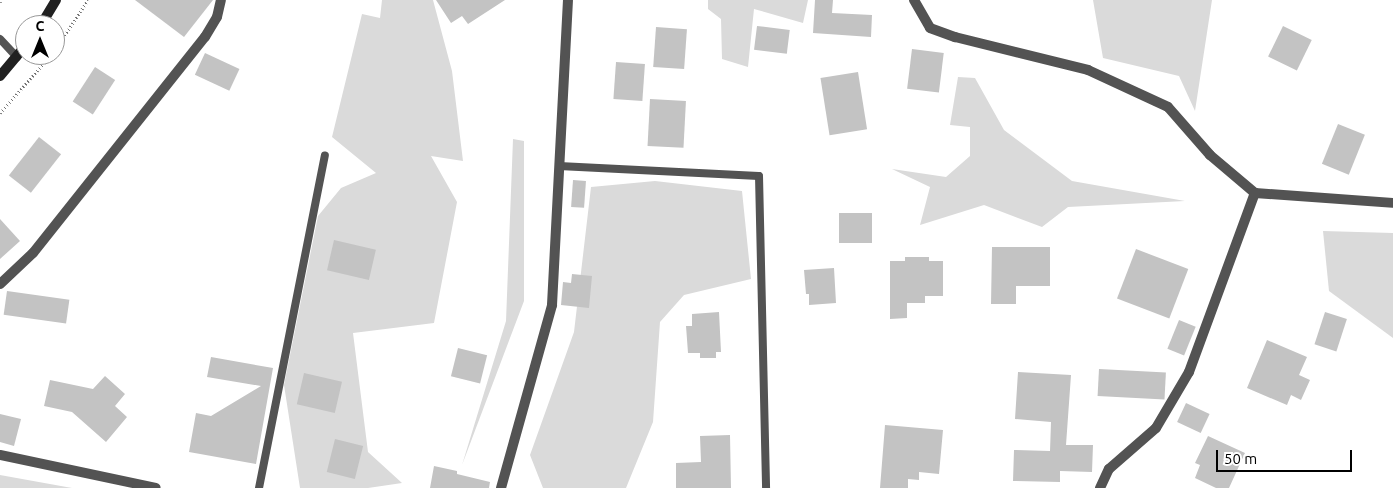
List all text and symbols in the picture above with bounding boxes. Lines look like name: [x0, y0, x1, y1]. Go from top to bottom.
north arrow: [15, 15, 65, 65]
text: С: [36, 18, 44, 34]
scale bar: [1218, 440, 1354, 472]
text: 50 m: [1224, 450, 1257, 467]

